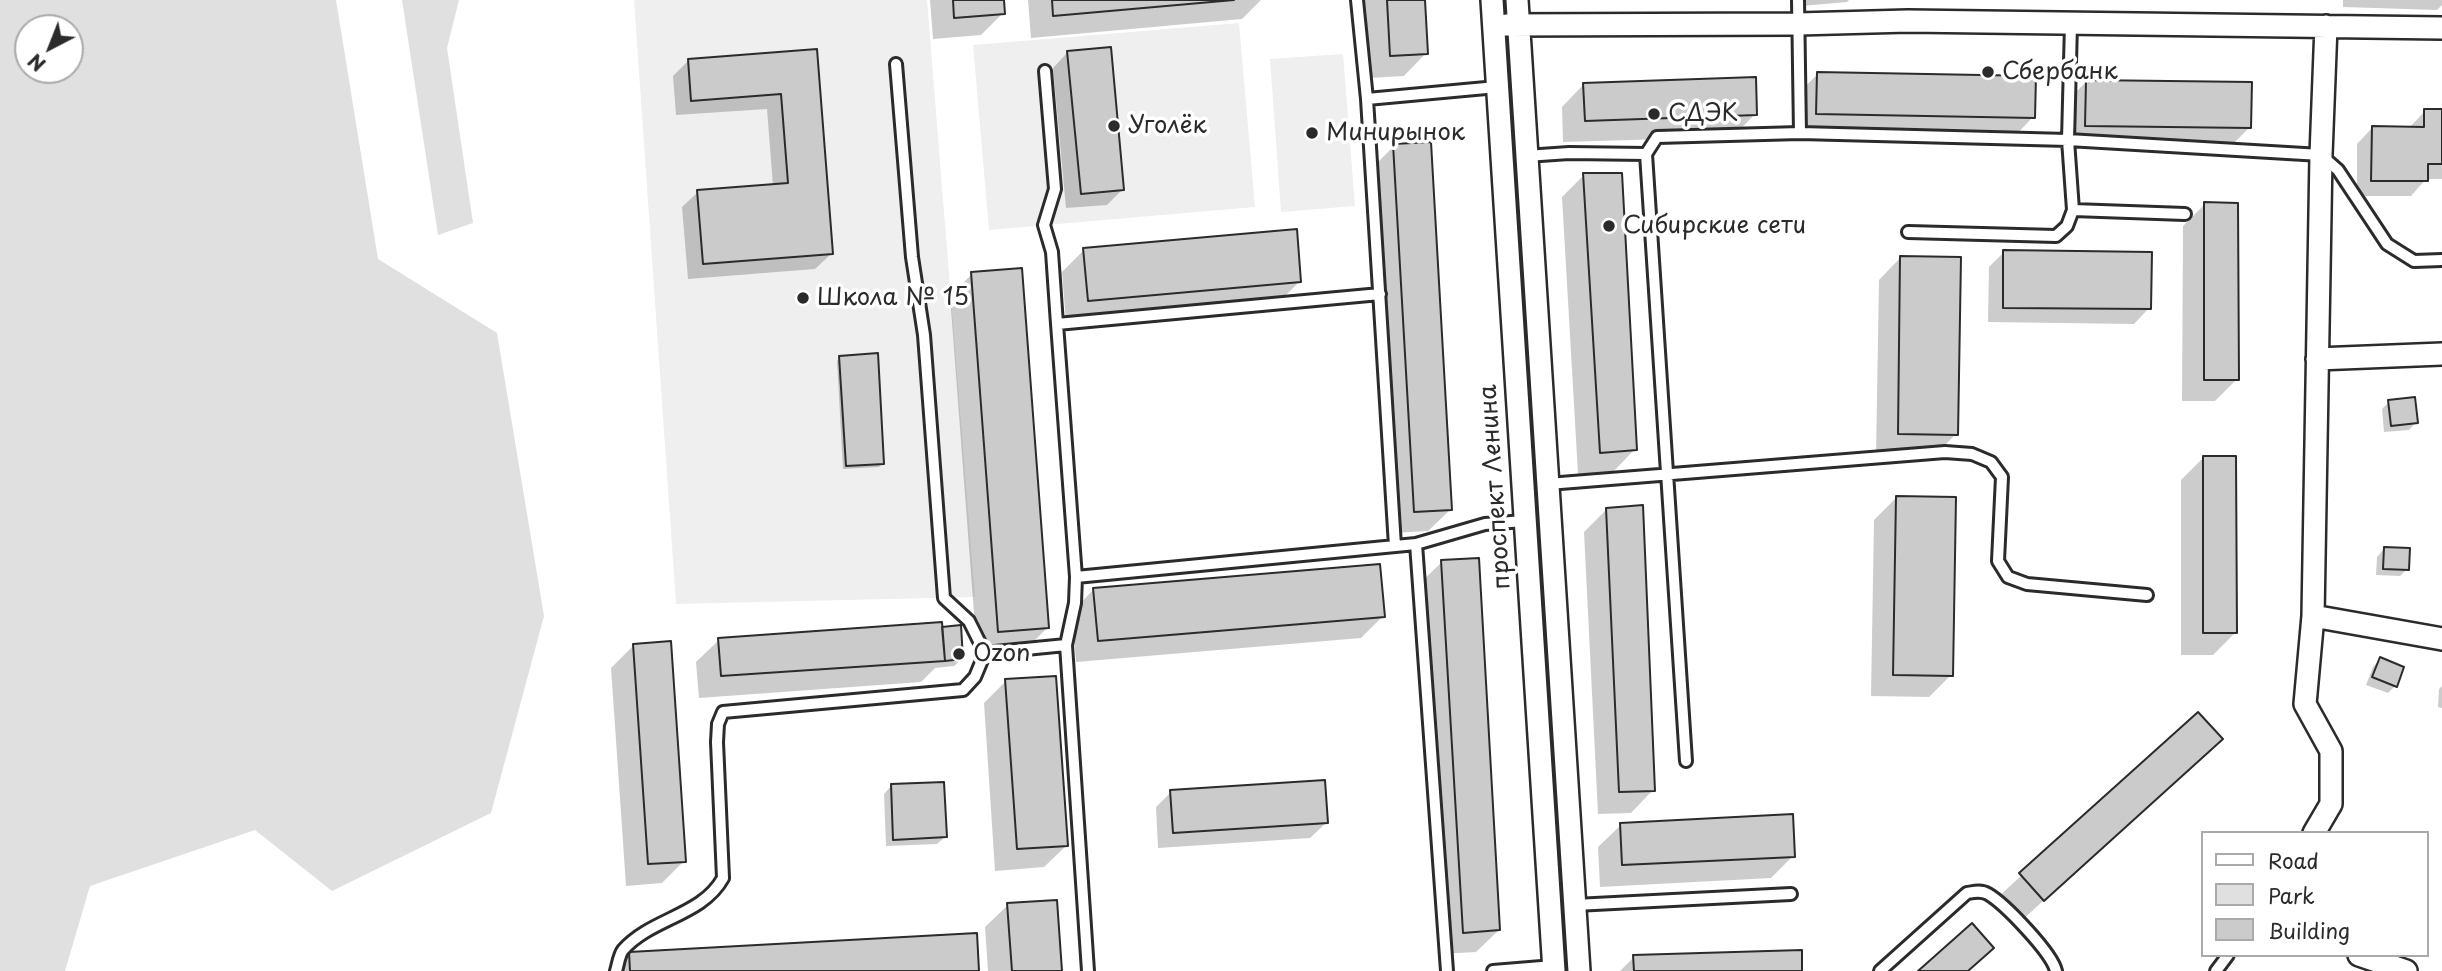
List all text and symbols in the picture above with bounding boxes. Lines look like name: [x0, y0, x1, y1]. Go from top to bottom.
north arrow: [14, 14, 84, 84]
text: N: [21, 48, 51, 79]
place label: Сбербанк: [2002, 58, 2118, 86]
marker: Сбербанк: [1980, 64, 1996, 80]
place label: СДЭК: [1668, 100, 1738, 128]
marker: СДЭК: [1646, 106, 1662, 122]
place label: Уголёк: [1128, 112, 1207, 140]
marker: Уголёк: [1106, 118, 1122, 134]
place label: Минирынок: [1326, 119, 1465, 147]
marker: Минирынок: [1304, 125, 1320, 141]
place label: Сибирские сети: [1623, 212, 1806, 240]
marker: Сибирские сети: [1601, 218, 1617, 234]
place label: Школа № 15: [817, 284, 969, 312]
marker: Школа № 15: [795, 290, 811, 306]
street label: проспект Ленина: [1474, 384, 1518, 590]
place label: Ozon: [973, 640, 1030, 668]
marker: Ozon: [951, 646, 967, 662]
legend: [2200, 831, 2428, 957]
text: Road: [2268, 844, 2319, 876]
text: Park: [2268, 879, 2315, 911]
text: Building: [2268, 914, 2350, 946]

